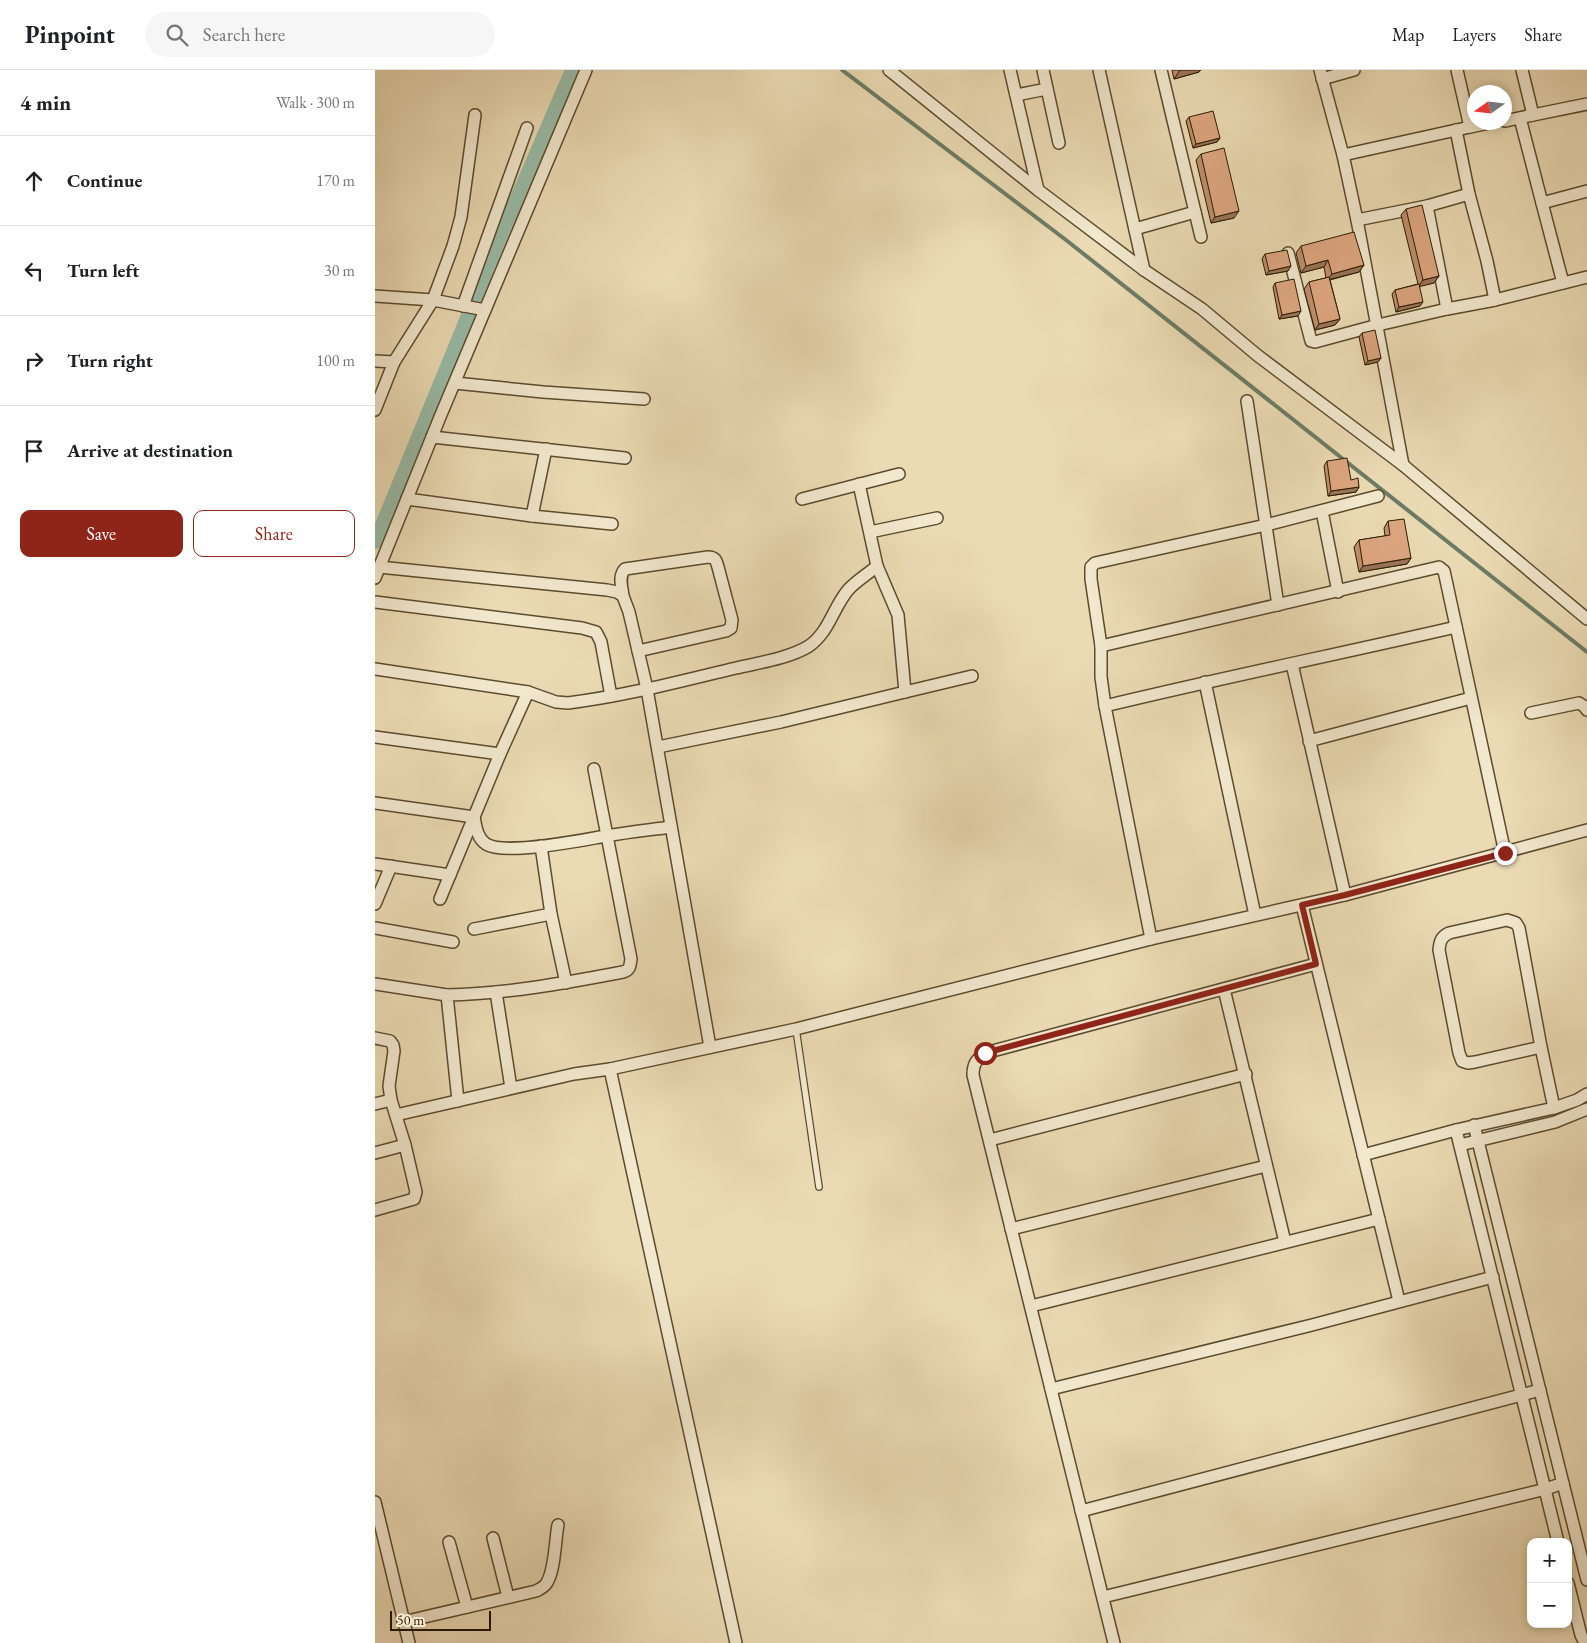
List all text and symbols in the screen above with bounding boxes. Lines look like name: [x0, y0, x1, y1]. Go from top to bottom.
search box: [145, 12, 495, 57]
text: Pinpoint: [25, 19, 115, 50]
icon: search: [163, 21, 191, 49]
text: Search here: [203, 22, 285, 47]
text: Map: [1392, 23, 1424, 46]
text: Layers: [1452, 23, 1496, 46]
text: Share: [1524, 23, 1562, 46]
north arrow: [1467, 85, 1512, 130]
text: 4 min: [20, 89, 71, 116]
text: Walk · 300 m: [276, 92, 355, 113]
icon: ahead: [20, 167, 48, 195]
text: Continue: [67, 168, 142, 193]
text: 170 m: [316, 170, 355, 191]
icon: left: [20, 257, 48, 285]
text: Turn left: [67, 258, 139, 283]
text: 30 m: [324, 260, 355, 281]
icon: right: [20, 347, 48, 375]
text: Turn right: [67, 348, 153, 373]
text: 100 m: [316, 350, 355, 371]
icon: arrive: [20, 437, 48, 465]
text: Arrive at destination: [67, 438, 233, 463]
button: Save: [20, 510, 183, 557]
button: Share: [193, 510, 355, 557]
route end: [1494, 842, 1517, 865]
route start: [974, 1042, 997, 1065]
map controls: [1527, 1538, 1572, 1628]
button: +: [1527, 1538, 1572, 1583]
button: −: [1527, 1583, 1572, 1628]
scale bar: [390, 1608, 491, 1631]
text: 50 m: [397, 1611, 424, 1629]

